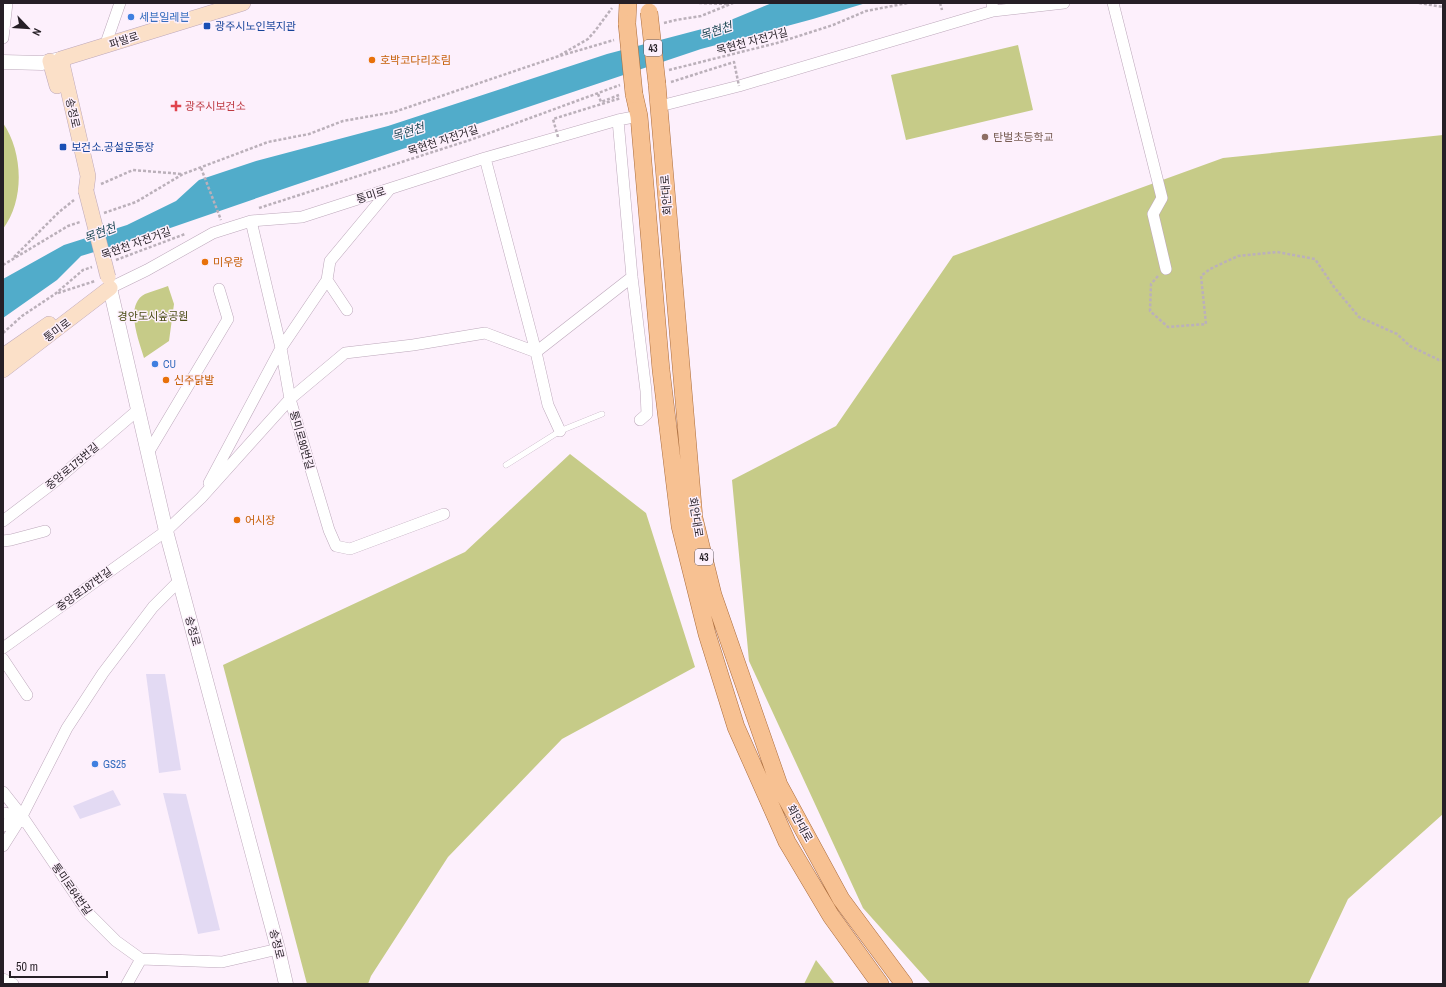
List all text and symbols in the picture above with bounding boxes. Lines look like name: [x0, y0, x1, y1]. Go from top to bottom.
north arrow: [8, 8, 48, 48]
place label: 세븐일레븐: [139, 10, 190, 24]
marker: 세븐일레븐: [126, 12, 136, 22]
water label: 목현천: [698, 18, 736, 44]
place label: 광주시노인복지관: [215, 19, 296, 33]
marker: 광주시노인복지관: [202, 21, 212, 31]
street label: 목현천 자전거길: [715, 25, 789, 57]
text: N: [29, 26, 45, 38]
street label: 파발로: [107, 29, 141, 51]
road number: 43: [644, 40, 662, 56]
place label: 호박코다리조림: [380, 53, 451, 67]
marker: 호박코다리조림: [367, 55, 377, 65]
street label: 송정로: [63, 97, 83, 129]
place label: 광주시보건소: [185, 99, 246, 113]
marker: 광주시보건소: [170, 100, 182, 112]
water label: 목현천: [390, 119, 428, 144]
street label: 목현천 자전거길: [406, 122, 480, 158]
place label: 탄벌초등학교: [993, 130, 1054, 144]
marker: 탄벌초등학교: [980, 132, 990, 142]
place label: 보건소.공설운동장: [71, 140, 154, 154]
marker: 보건소.공설운동장: [58, 142, 68, 152]
street label: 회안대로: [658, 174, 674, 216]
street label: 통미로: [354, 184, 388, 206]
water label: 목현천: [82, 219, 120, 246]
street label: 목현천 자전거길: [99, 224, 173, 262]
place label: 미우랑: [213, 255, 243, 269]
marker: 미우랑: [200, 257, 210, 267]
park label: 경안도시숲공원: [118, 309, 188, 323]
street label: 통미로: [41, 315, 73, 345]
place label: CU: [163, 357, 176, 371]
marker: CU: [150, 359, 160, 369]
place label: 신주닭발: [174, 373, 214, 387]
marker: 신주닭발: [161, 375, 171, 385]
street label: 통미로90번길: [287, 409, 317, 471]
street label: 중앙로175번길: [42, 440, 102, 492]
street label: 회안대로: [686, 496, 706, 538]
place label: 어시장: [245, 513, 275, 527]
marker: 어시장: [232, 515, 242, 525]
road number: 43: [695, 549, 713, 565]
street label: 중앙로187번길: [53, 564, 115, 614]
street label: 송정로: [182, 615, 204, 647]
place label: GS25: [103, 757, 126, 771]
marker: GS25: [90, 759, 100, 769]
street label: 회안대로: [784, 802, 816, 844]
street label: 통미로64번길: [49, 860, 95, 918]
street label: 송정로: [267, 928, 287, 960]
scale bar: [10, 953, 107, 979]
text: 50 m: [16, 959, 38, 975]

